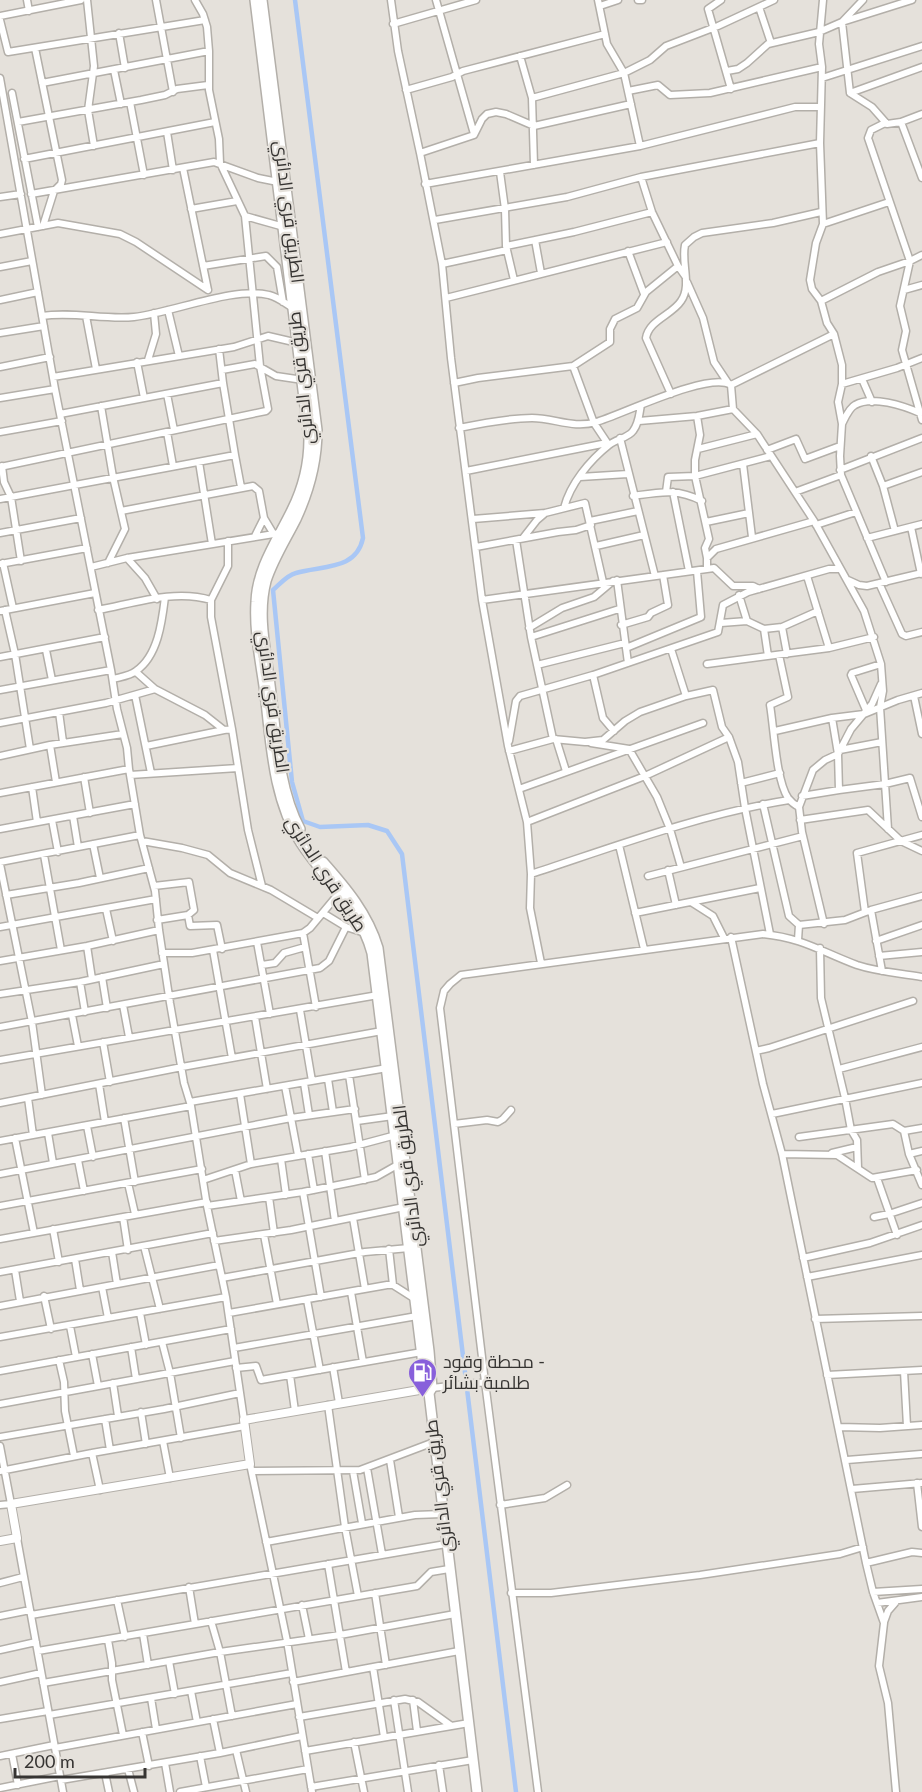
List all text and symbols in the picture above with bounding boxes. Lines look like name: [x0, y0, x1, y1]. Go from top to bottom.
street label: الطريق قري الدائري: [266, 139, 310, 285]
street label: طريق قري الدائري: [282, 310, 322, 446]
street label: الطريق قري الدائري: [249, 629, 295, 775]
street label: طريق قري الدائري: [278, 812, 372, 938]
street label: الطريق قري الدائري: [387, 1103, 431, 1249]
place label: محطة وقود - طلمبة بشائر: [442, 1350, 545, 1394]
fuel station icon: محطة وقود - طلمبة بشائر: [406, 1356, 438, 1398]
street label: طريق قري الدائري: [419, 1418, 461, 1554]
scale bar: [15, 1741, 146, 1779]
text: 200 m: [24, 1750, 75, 1772]

